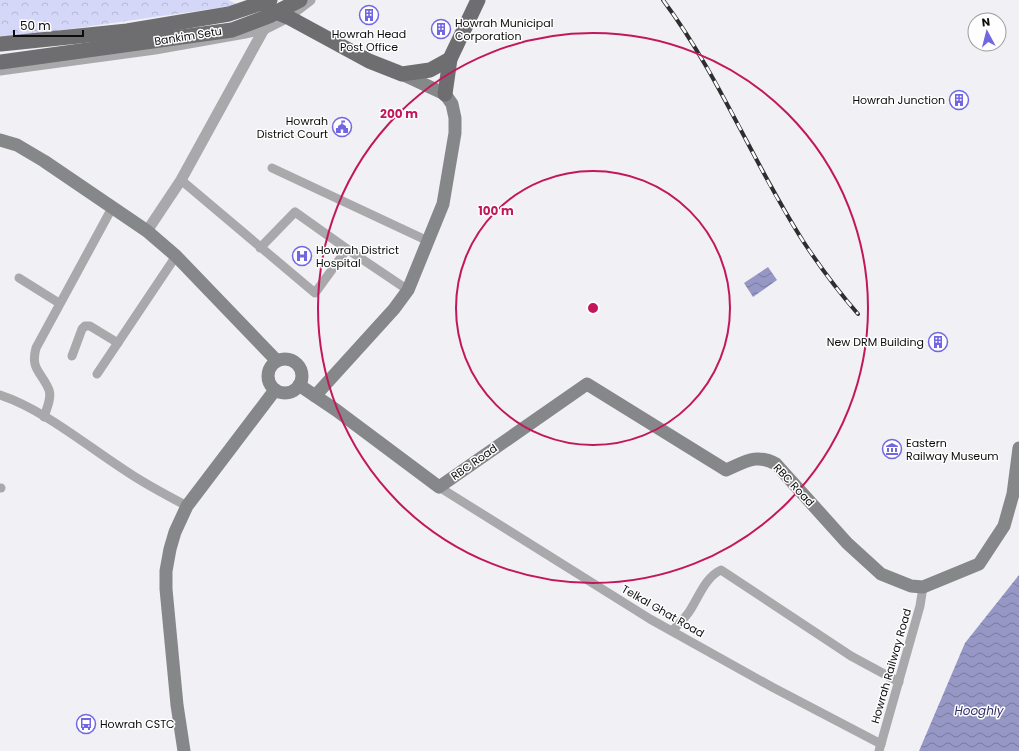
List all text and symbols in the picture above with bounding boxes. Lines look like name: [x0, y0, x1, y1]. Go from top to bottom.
building icon: Howrah Head Post Office: [358, 4, 380, 26]
scale bar: [14, 12, 83, 38]
north arrow: [967, 12, 1007, 52]
text: N: [981, 14, 991, 31]
place label: Howrah Municipal Corporation: [455, 15, 553, 44]
text: 50 m: [20, 17, 51, 34]
building icon: Howrah Municipal Corporation: [430, 18, 452, 40]
street label: Bankim Setu: [153, 23, 223, 49]
place label: Howrah Head Post Office: [332, 26, 406, 55]
building icon: Howrah Junction: [948, 89, 970, 111]
place label: Howrah Junction: [852, 92, 945, 108]
text: 200 m: [380, 105, 418, 122]
place label: Howrah District Court: [257, 113, 328, 142]
public building icon: Howrah District Court: [331, 116, 353, 138]
text: 100 m: [478, 202, 514, 219]
place label: Howrah District Hospital: [316, 242, 399, 271]
hospital icon: Howrah District Hospital: [291, 245, 313, 267]
centre of rings: [586, 301, 600, 315]
building icon: New DRM Building: [927, 331, 949, 353]
place label: New DRM Building: [827, 334, 924, 350]
place label: Eastern Railway Museum: [906, 435, 999, 464]
museum icon: Eastern Railway Museum: [881, 438, 903, 460]
street label: RBC Road: [448, 440, 500, 484]
street label: RBC Road: [770, 460, 818, 510]
street label: Telkal Ghat Road: [619, 581, 707, 641]
street label: Howrah Railway Road: [867, 607, 915, 725]
water label: Hooghly: [954, 702, 1005, 719]
bus stop icon: Howrah CSTC: [75, 713, 97, 735]
place label: Howrah CSTC: [100, 716, 175, 732]

